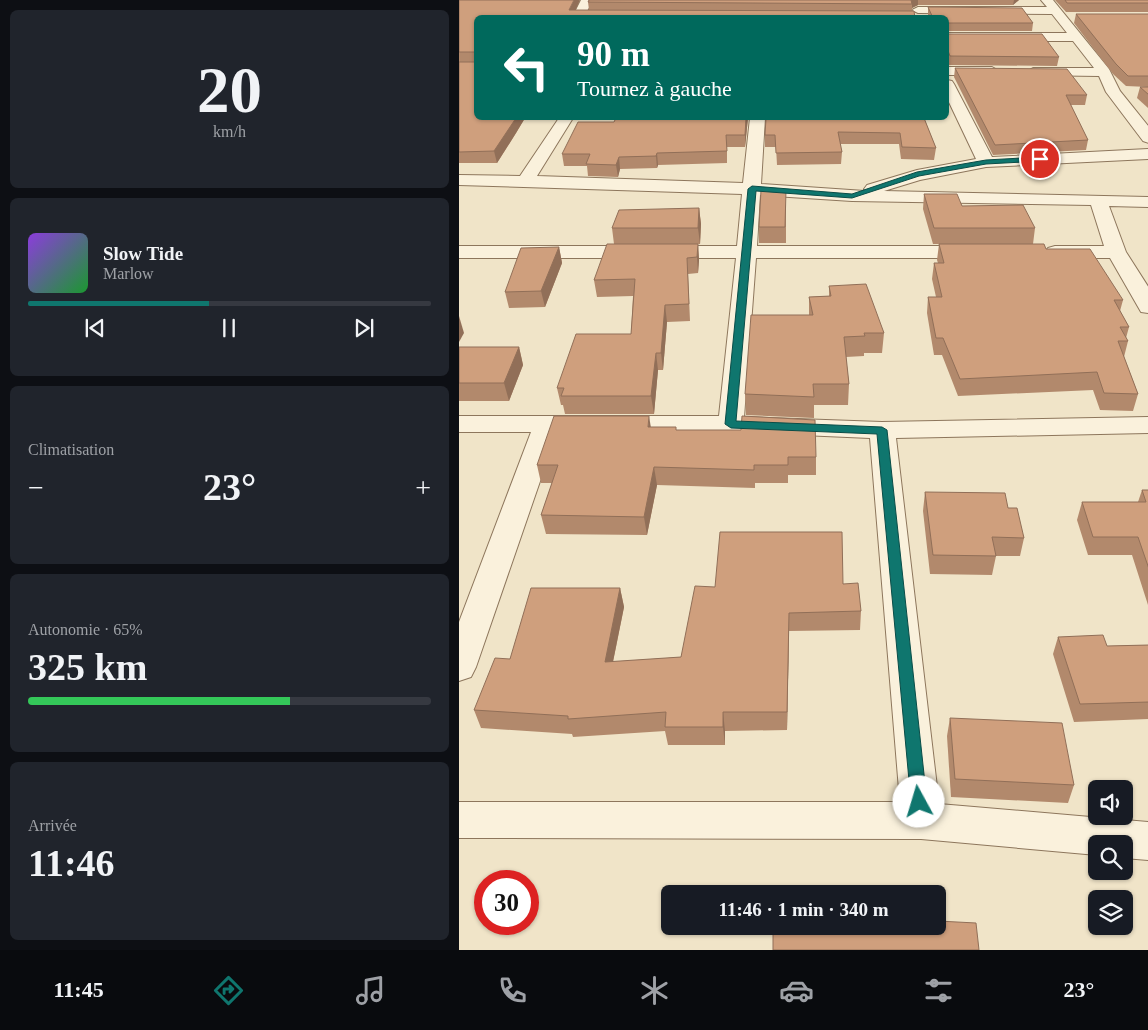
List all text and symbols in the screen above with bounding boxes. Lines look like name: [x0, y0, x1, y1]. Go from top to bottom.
icon: left: [494, 35, 559, 100]
text: 90 m: [577, 35, 650, 74]
text: 20: [197, 54, 262, 126]
text: Tournez à gauche: [577, 76, 732, 101]
text: km/h: [213, 123, 246, 140]
pin: [1019, 138, 1061, 180]
icon: arrive: [1026, 145, 1054, 173]
text: Slow Tide: [103, 243, 183, 264]
text: Marlow: [103, 265, 154, 282]
icon: previous: [81, 314, 109, 342]
icon: pause: [215, 314, 243, 342]
icon: next: [350, 314, 378, 342]
text: Climatisation: [28, 441, 114, 458]
text: 23°: [203, 466, 256, 508]
text: −: [28, 472, 44, 503]
text: +: [415, 472, 431, 503]
text: Autonomie · 65%: [28, 621, 143, 638]
text: 325 km: [28, 646, 147, 688]
position arrow: [892, 775, 944, 827]
map controls: [1088, 780, 1133, 935]
button: sound: [1088, 780, 1133, 825]
text: Arrivée: [28, 817, 77, 834]
button: search: [1088, 835, 1133, 880]
text: 11:46: [28, 842, 115, 884]
speed limit sign: 30: [474, 870, 539, 935]
button: layers: [1088, 890, 1133, 935]
text: 11:46 · 1 min · 340 m: [719, 899, 888, 920]
icon: directions: [211, 973, 246, 1008]
icon: music: [353, 973, 388, 1008]
icon: phone: [495, 973, 530, 1008]
icon: climate: [637, 973, 672, 1008]
icon: car: [779, 973, 814, 1008]
icon: filters: [921, 973, 956, 1008]
text: 11:45: [54, 977, 104, 1002]
text: 23°: [1064, 977, 1094, 1002]

